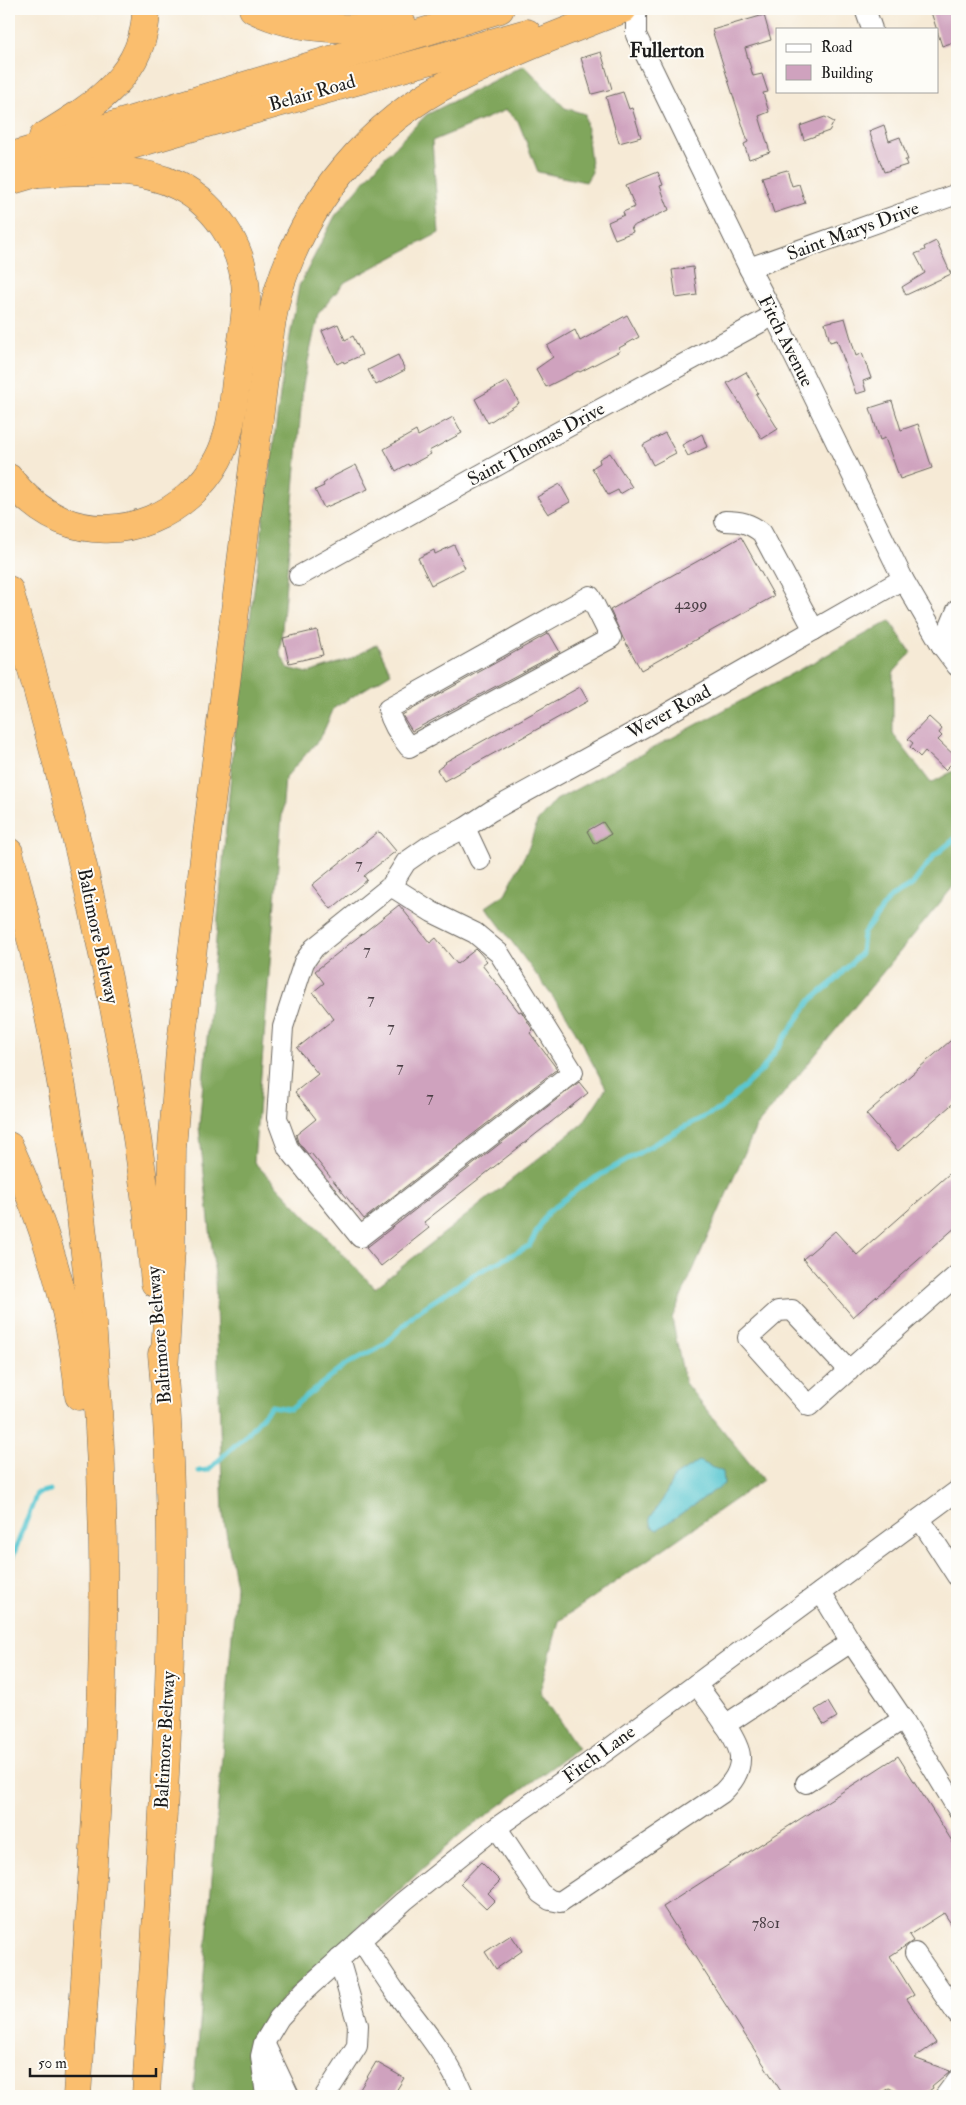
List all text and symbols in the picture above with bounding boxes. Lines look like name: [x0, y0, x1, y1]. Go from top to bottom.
legend: [776, 28, 938, 92]
district label: Fullerton: [630, 38, 705, 63]
text: Road: [821, 38, 853, 57]
text: Building: [821, 64, 873, 83]
street label: Belair Road: [266, 69, 359, 117]
street label: Saint Marys Drive: [784, 196, 922, 266]
street label: Fitch Avenue: [753, 291, 819, 391]
street label: Saint Thomas Drive: [463, 396, 609, 492]
house number: 4299: [674, 594, 708, 614]
street label: Wever Road: [622, 679, 716, 745]
house number: 7: [355, 854, 363, 874]
street label: Baltimore Beltway: [72, 866, 124, 1007]
house number: 7: [363, 940, 371, 960]
house number: 7: [367, 989, 375, 1009]
house number: 7: [387, 1017, 395, 1037]
house number: 7: [396, 1057, 404, 1077]
house number: 7: [426, 1087, 434, 1107]
street label: Baltimore Beltway: [141, 1265, 177, 1405]
street label: Baltimore Beltway: [149, 1670, 181, 1810]
street label: Fitch Lane: [558, 1720, 640, 1788]
house number: 7801: [752, 1913, 780, 1933]
scale bar: [30, 2045, 156, 2077]
text: 50 m: [38, 2054, 67, 2073]

